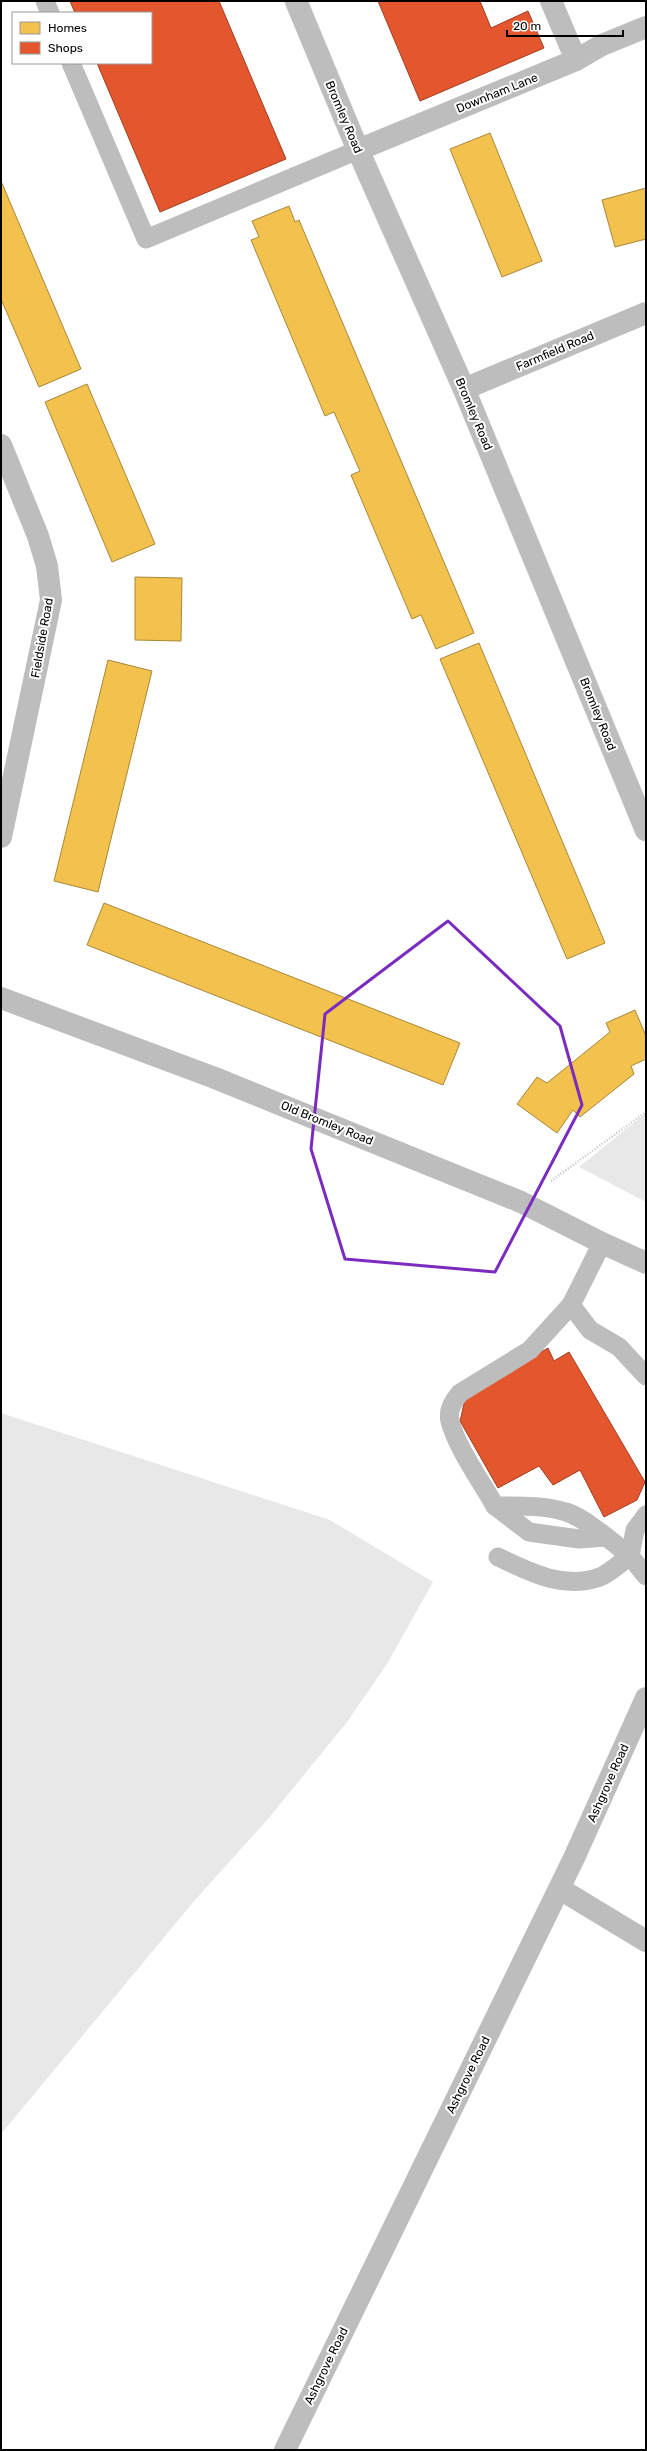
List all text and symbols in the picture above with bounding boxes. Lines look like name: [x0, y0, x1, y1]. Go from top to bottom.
legend: [12, 12, 152, 64]
scale bar: [507, 12, 623, 38]
text: 20 m: [513, 19, 541, 33]
text: Homes: [48, 21, 87, 35]
text: Shops: [48, 41, 83, 55]
street label: Downham Lane: [454, 70, 540, 116]
street label: Bromley Road: [322, 79, 366, 155]
street label: Farmfield Road: [514, 328, 596, 374]
street label: Bromley Road: [452, 376, 496, 452]
street label: Fieldside Road: [28, 597, 56, 679]
street label: Bromley Road: [577, 676, 619, 752]
street label: Old Bromley Road: [279, 1098, 375, 1148]
street label: Ashgrove Road: [584, 1742, 632, 1824]
street label: Ashgrove Road: [443, 2034, 493, 2116]
street label: Ashgrove Road: [301, 2325, 351, 2407]

